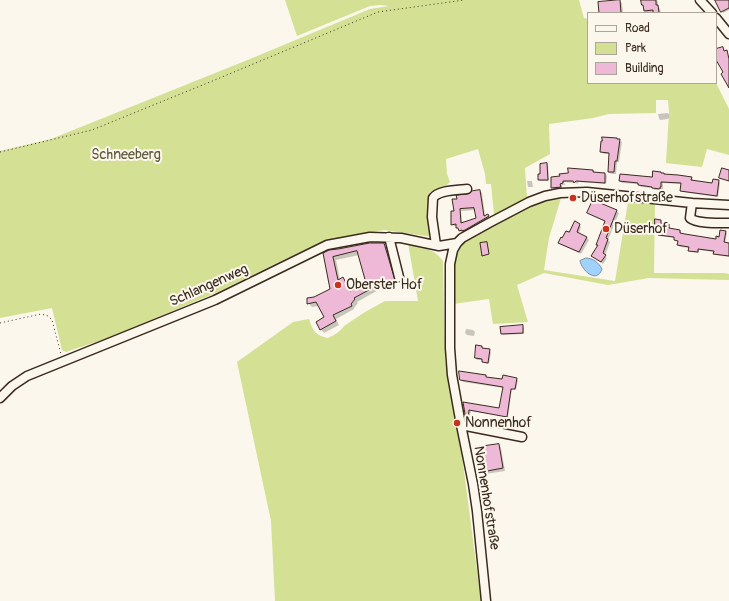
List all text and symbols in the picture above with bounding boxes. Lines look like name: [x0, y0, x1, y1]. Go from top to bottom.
legend: [587, 12, 717, 84]
text: Road: [625, 21, 650, 36]
text: Park: [625, 41, 646, 56]
text: Building: [625, 61, 664, 76]
park label: Schneeberg: [91, 147, 161, 163]
place label: Düserhofstraße: [581, 190, 673, 206]
marker: Düserhofstraße: [568, 193, 578, 203]
place label: Düserhof: [614, 221, 668, 237]
marker: Düserhof: [601, 224, 611, 234]
street label: Schlangenweg: [167, 261, 251, 311]
place label: Oberster Hof: [346, 277, 423, 293]
marker: Oberster Hof: [333, 280, 343, 290]
place label: Nonnenhof: [465, 415, 532, 431]
marker: Nonnenhof: [452, 418, 462, 428]
street label: Nonnenhofstraße: [469, 445, 503, 551]

